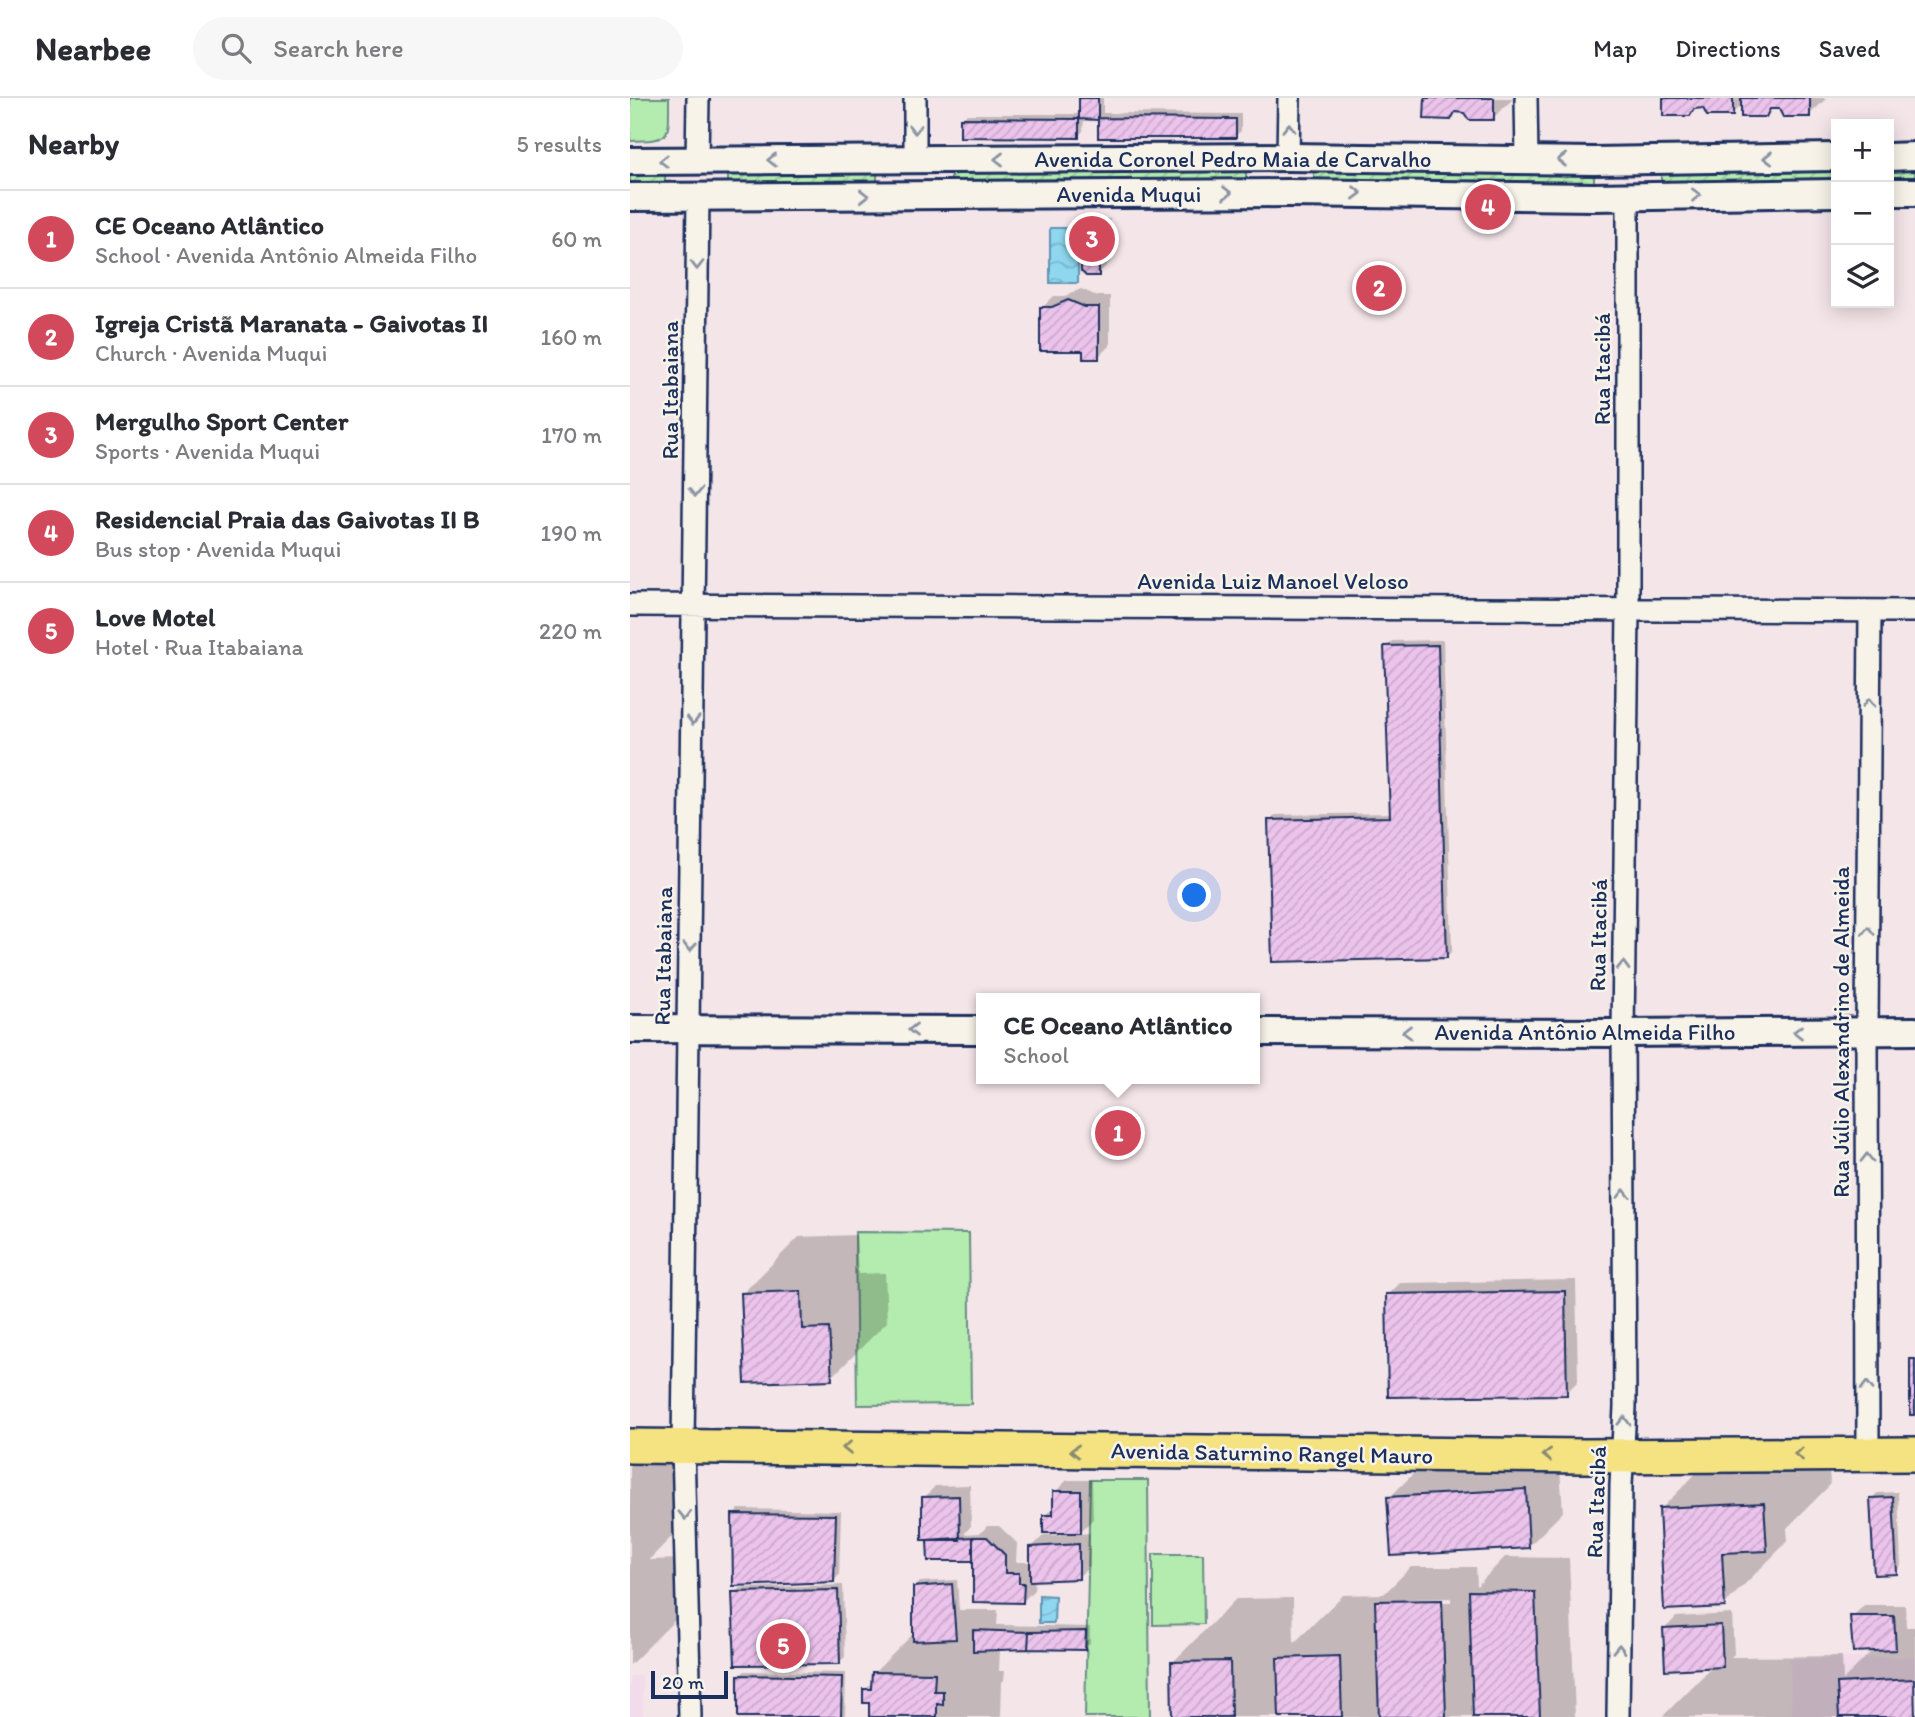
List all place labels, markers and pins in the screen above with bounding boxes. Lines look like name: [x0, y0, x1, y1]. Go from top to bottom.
pin: 4: [1465, 181, 1511, 233]
pin: 3: [1069, 213, 1115, 265]
pin: 2: [1356, 262, 1402, 314]
pin: 1: [1095, 1107, 1141, 1159]
pin: 5: [760, 1620, 806, 1672]

